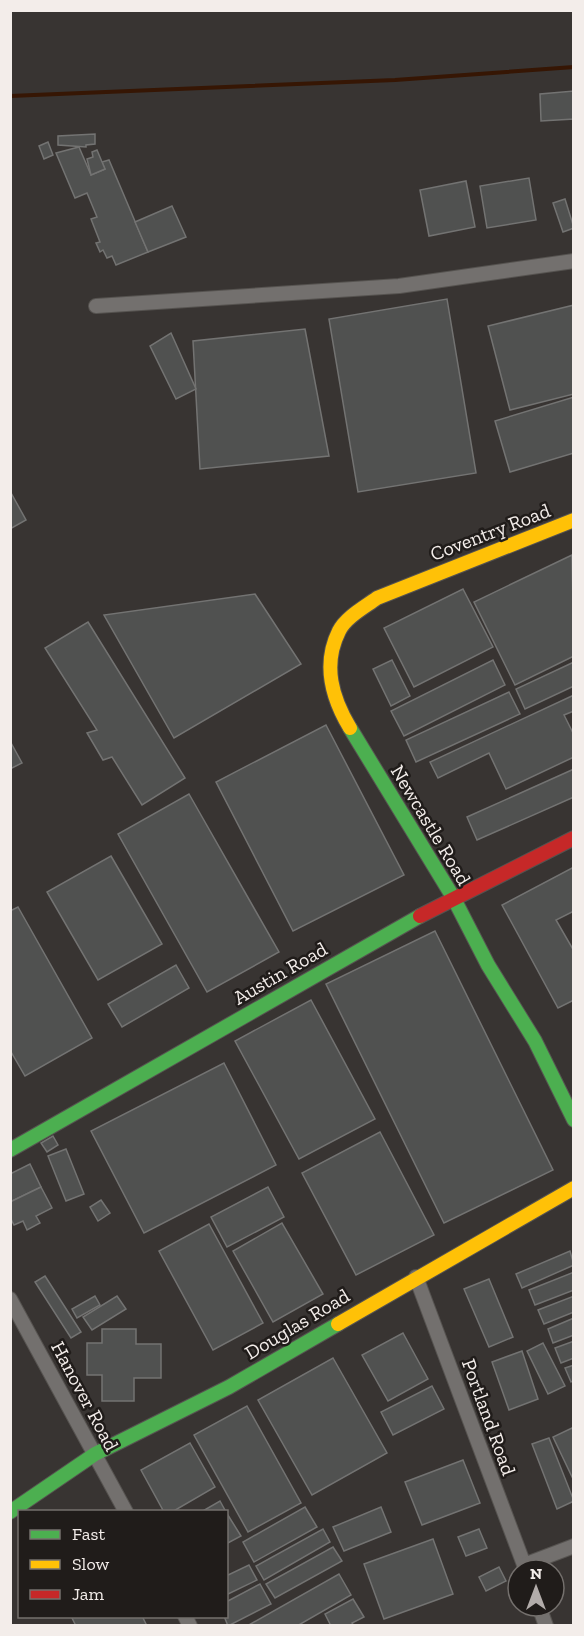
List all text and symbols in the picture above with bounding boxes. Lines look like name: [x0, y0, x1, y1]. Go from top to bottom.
street label: Coventry Road: [427, 498, 553, 566]
street label: Newcastle Road: [386, 761, 476, 889]
street label: Austin Road: [229, 936, 331, 1010]
street label: Douglas Road: [240, 1283, 354, 1365]
street label: Hanover Road: [46, 1337, 124, 1455]
street label: Portland Road: [457, 1356, 521, 1478]
legend: [18, 1510, 228, 1618]
text: Fast: [72, 1523, 105, 1545]
text: Slow: [72, 1553, 109, 1575]
north arrow: [506, 1558, 566, 1618]
text: N: [530, 1564, 542, 1583]
text: Jam: [72, 1583, 104, 1605]

